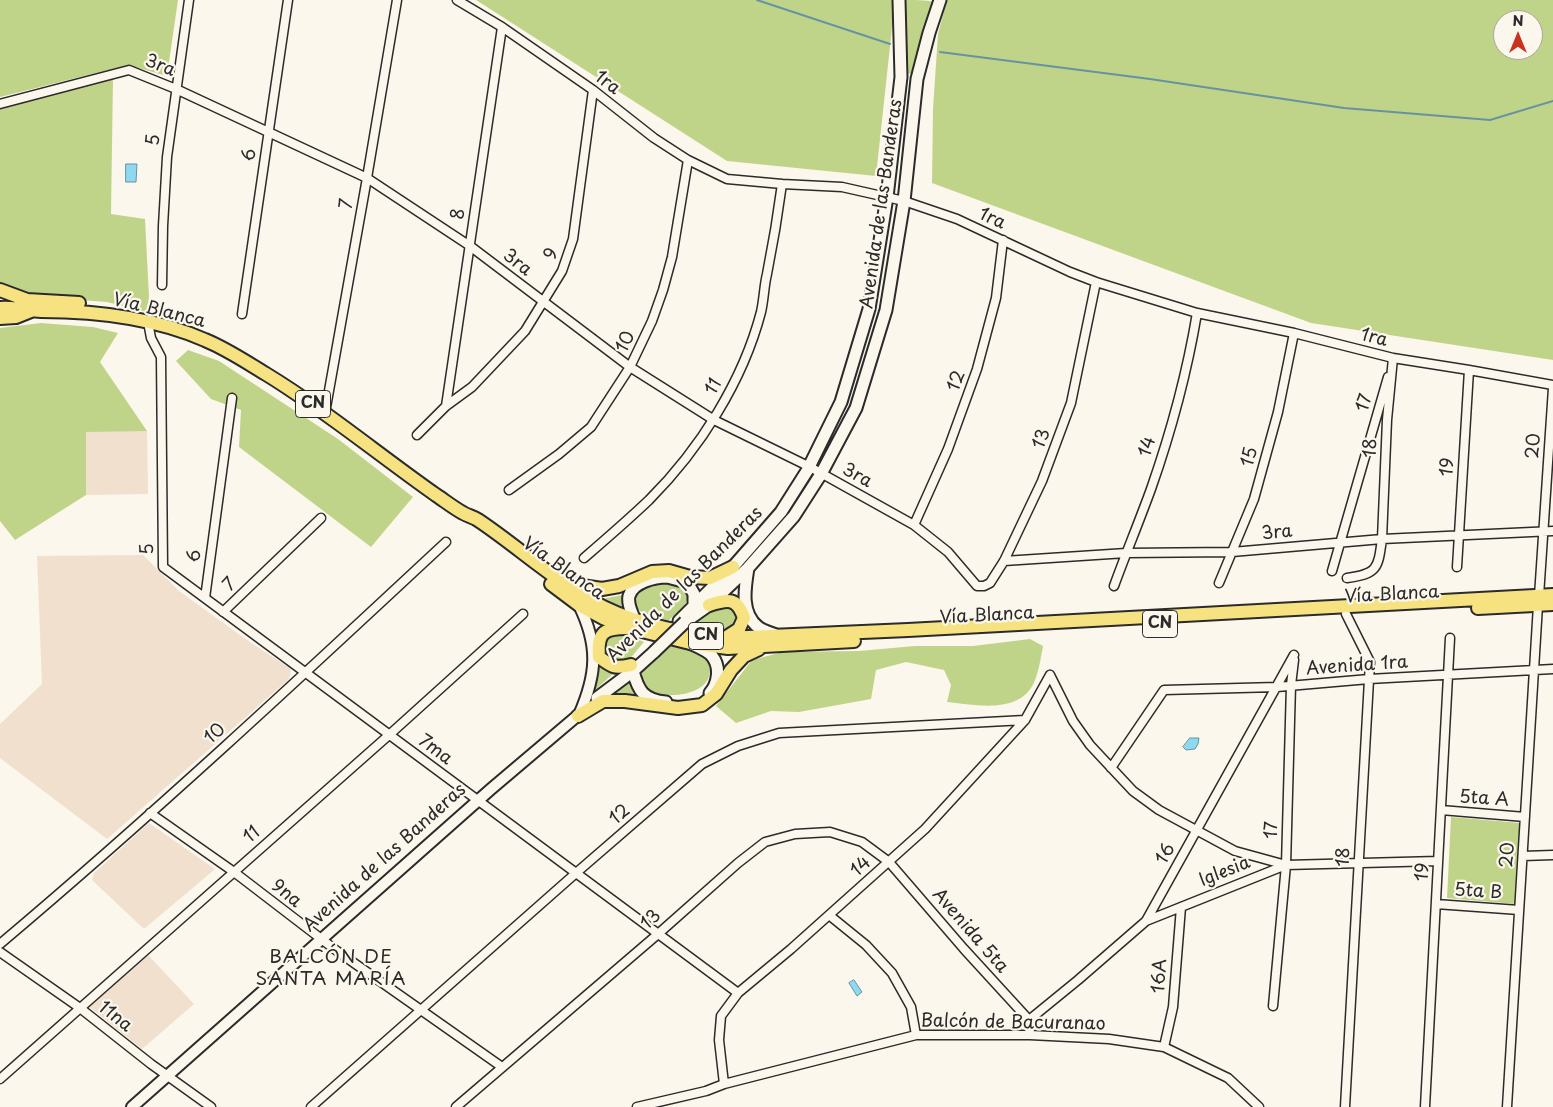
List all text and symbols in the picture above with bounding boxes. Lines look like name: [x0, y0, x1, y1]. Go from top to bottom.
north arrow: [1493, 10, 1543, 60]
text: N: [1512, 10, 1524, 31]
street label: 3ra: [142, 50, 178, 82]
street label: 1ra: [590, 66, 624, 100]
street label: Avenida de las Banderas: [857, 98, 907, 310]
street label: 5: [142, 133, 166, 147]
street label: 6: [238, 147, 262, 163]
street label: 7: [335, 197, 359, 211]
street label: 1ra: [975, 203, 1009, 235]
street label: 8: [448, 207, 470, 221]
street label: 3ra: [498, 245, 536, 281]
street label: 9: [540, 245, 564, 263]
street label: Vía Blanca: [111, 289, 207, 333]
street label: 1ra: [1358, 324, 1390, 352]
street label: 10: [612, 328, 640, 356]
street label: 12: [943, 368, 971, 394]
street label: 11: [701, 375, 727, 399]
road number: CN: [296, 390, 330, 418]
street label: 17: [1352, 392, 1378, 414]
street label: 13: [1028, 426, 1056, 452]
street label: 20: [1522, 432, 1546, 460]
street label: 14: [1135, 434, 1161, 460]
street label: 18: [1360, 438, 1382, 458]
street label: 15: [1237, 445, 1263, 469]
street label: 19: [1437, 457, 1459, 477]
street label: 3ra: [838, 459, 876, 493]
street label: Avenida de las Banderas: [603, 503, 767, 667]
street label: 3ra: [1261, 521, 1293, 545]
street label: Vía Blanca: [518, 533, 608, 605]
street label: 5: [137, 543, 159, 555]
street label: 6: [183, 548, 207, 564]
street label: 7: [219, 574, 241, 596]
street label: Vía Blanca: [1344, 582, 1440, 608]
street label: Vía Blanca: [939, 603, 1035, 629]
road number: CN: [1142, 610, 1178, 638]
road number: CN: [688, 622, 724, 650]
street label: Avenida 1ra: [1305, 652, 1409, 680]
street label: 10: [200, 719, 230, 749]
street label: 7ma: [414, 730, 456, 770]
street label: Avenida de las Banderas: [299, 779, 471, 937]
street label: 5ta A: [1458, 786, 1510, 812]
street label: 12: [605, 800, 635, 830]
street label: 17: [1261, 821, 1283, 839]
street label: 11: [239, 822, 265, 848]
street label: 16: [1152, 840, 1180, 868]
street label: 20: [1496, 841, 1520, 869]
street label: 18: [1333, 847, 1355, 867]
street label: 14: [846, 852, 876, 882]
street label: Iglesia: [1196, 852, 1254, 892]
street label: 19: [1412, 862, 1434, 882]
street label: 9na: [267, 875, 305, 913]
street label: 5ta B: [1453, 880, 1503, 904]
street label: Avenida 5ta: [927, 884, 1013, 978]
street label: 13: [636, 905, 666, 935]
district label: BALCÓN DE SANTA MARÍA: [254, 947, 408, 991]
street label: 16A: [1148, 958, 1172, 994]
street label: 11na: [94, 997, 136, 1037]
street label: Balcón de Bacuranao: [920, 1011, 1106, 1035]

